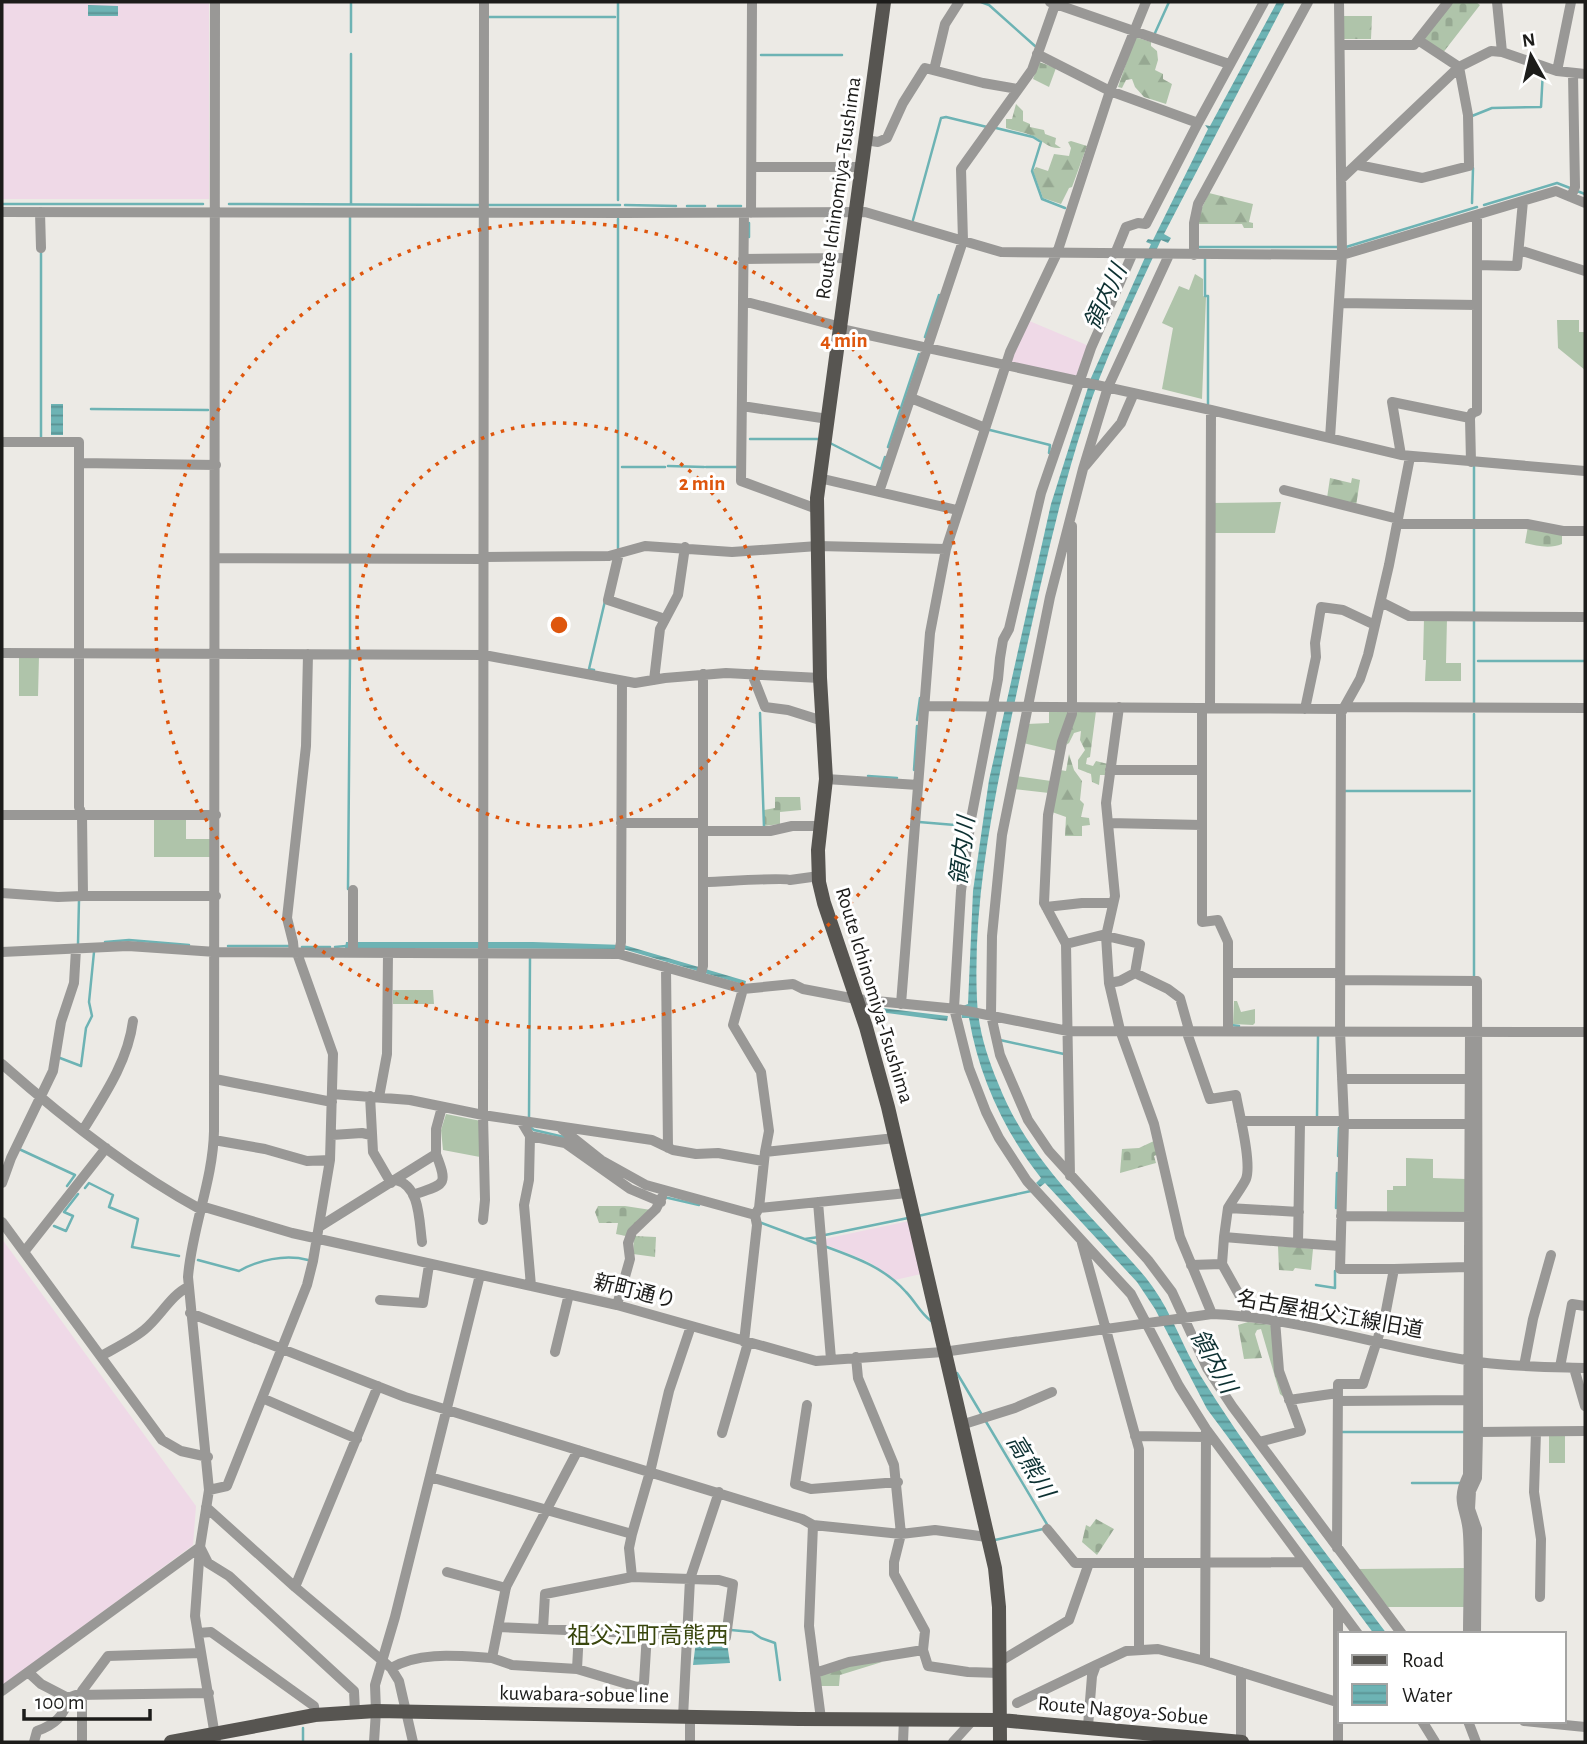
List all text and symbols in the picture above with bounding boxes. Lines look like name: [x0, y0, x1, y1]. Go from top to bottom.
north arrow: [1496, 21, 1566, 91]
text: N: [1521, 30, 1537, 51]
street label: Route Ichinomiya-Tsushima: [812, 75, 865, 301]
water label: 領内川: [1080, 258, 1133, 334]
text: 4 min: [820, 330, 868, 351]
text: 2 min: [679, 473, 725, 494]
centre of rings: [547, 613, 571, 637]
water label: 領内川: [946, 812, 979, 887]
street label: Route Ichinomiya-Tsushima: [832, 885, 917, 1106]
street label: 新町通り: [592, 1270, 678, 1312]
street label: 名古屋祖父江線旧道: [1235, 1287, 1425, 1341]
water label: 領内川: [1186, 1325, 1243, 1400]
water label: 高熊川: [1002, 1430, 1061, 1505]
district label: 祖父江町高熊西: [568, 1623, 729, 1648]
legend: [1338, 1632, 1566, 1723]
text: Road: [1402, 1650, 1444, 1671]
scale bar: [24, 1678, 150, 1722]
street label: kuwabara-sobue line: [499, 1683, 669, 1706]
text: Water: [1402, 1685, 1452, 1706]
text: 100 m: [35, 1692, 85, 1713]
street label: Route Nagoya-Sobue: [1037, 1693, 1209, 1728]

